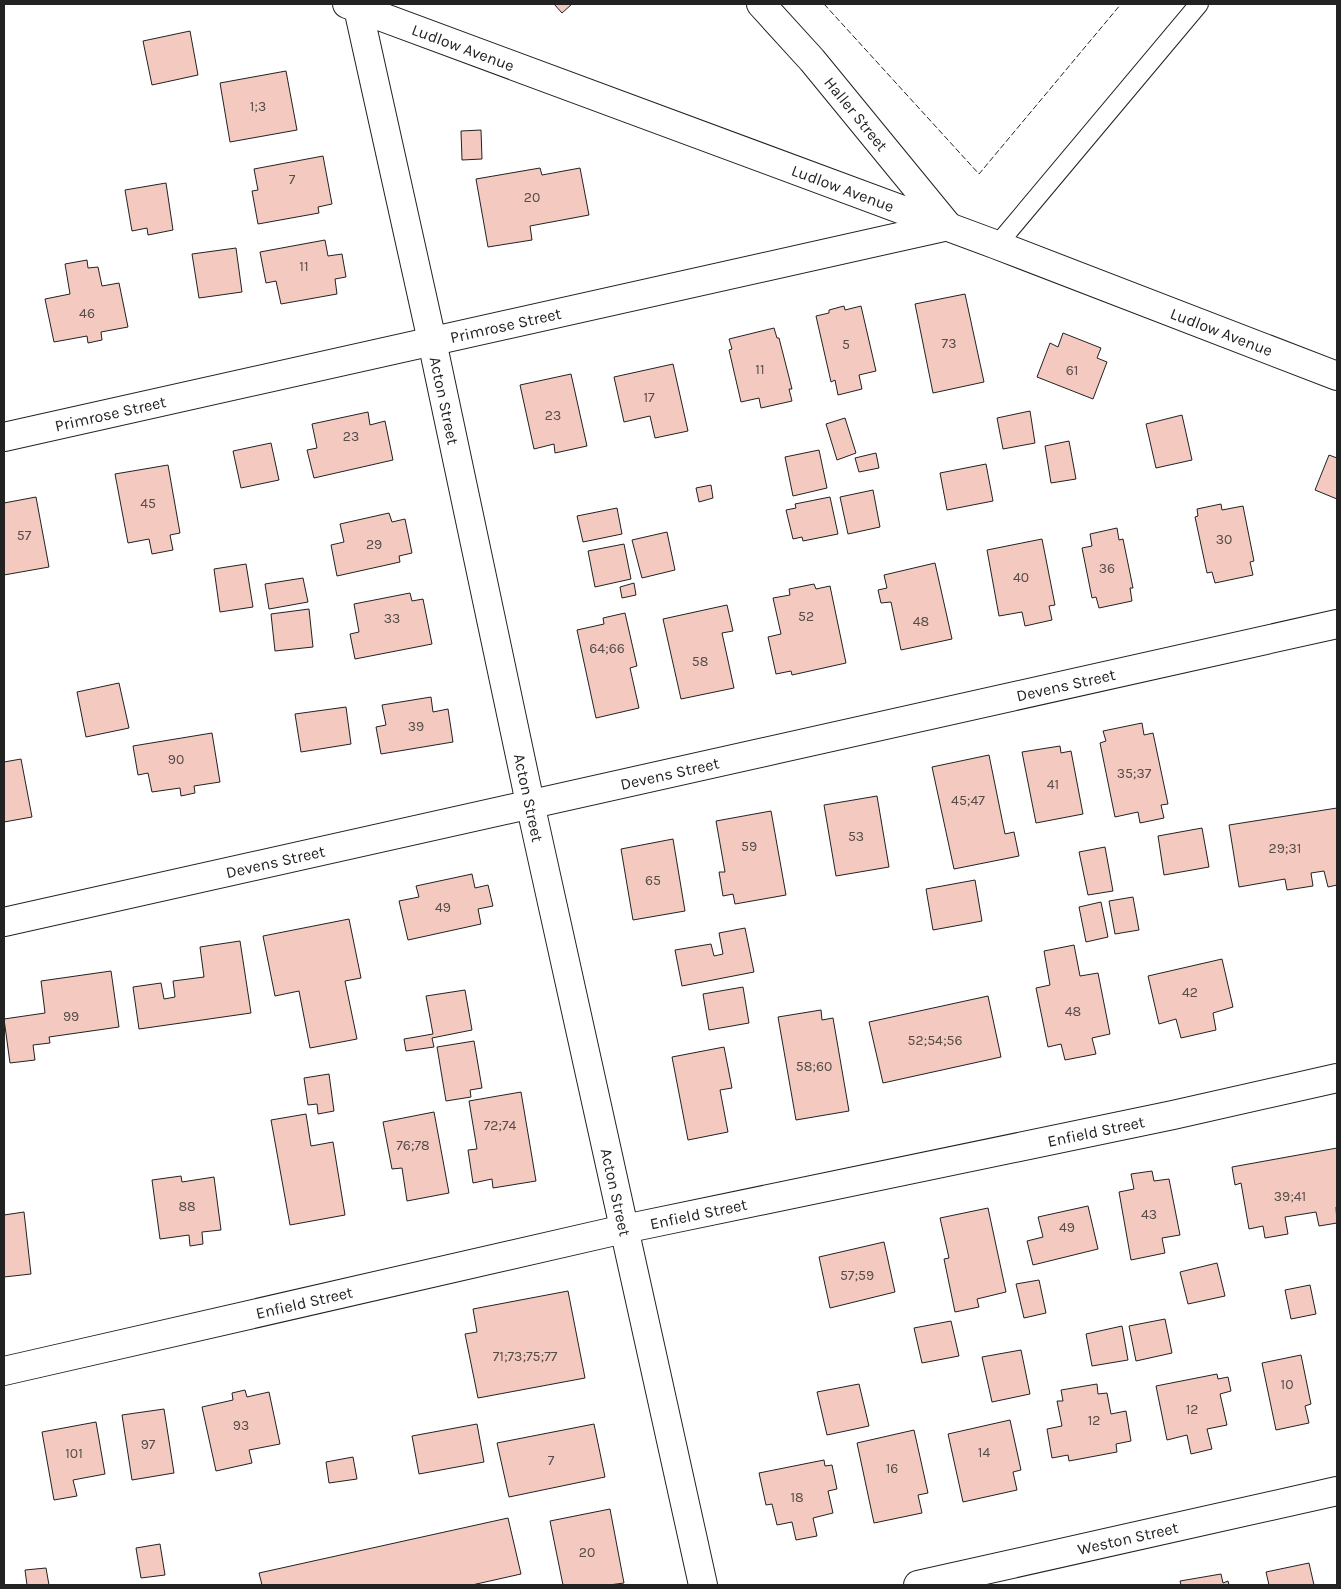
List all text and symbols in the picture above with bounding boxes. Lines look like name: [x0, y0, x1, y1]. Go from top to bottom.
street label: Ludlow Avenue: [409, 19, 517, 75]
street label: Haller Street: [820, 73, 892, 155]
house number: 1;3: [250, 98, 266, 115]
street label: Ludlow Avenue: [789, 160, 897, 216]
house number: 7: [289, 171, 296, 188]
house number: 20: [524, 189, 540, 206]
house number: 11: [299, 258, 309, 275]
street label: Primrose Street: [448, 303, 563, 347]
street label: Ludlow Avenue: [1168, 303, 1275, 360]
house number: 46: [79, 305, 95, 322]
house number: 73: [942, 335, 956, 352]
house number: 5: [842, 336, 850, 353]
street label: Acton Street: [426, 355, 463, 446]
house number: 11: [755, 361, 765, 378]
house number: 61: [1066, 362, 1078, 379]
house number: 17: [643, 389, 655, 406]
street label: Primrose Street: [53, 392, 168, 435]
house number: 23: [545, 407, 561, 424]
house number: 23: [343, 428, 359, 445]
house number: 45: [140, 495, 156, 512]
house number: 57: [17, 527, 32, 544]
house number: 30: [1216, 531, 1232, 548]
house number: 29: [366, 536, 382, 553]
house number: 36: [1099, 560, 1115, 577]
house number: 40: [1013, 569, 1029, 586]
house number: 52: [798, 608, 814, 625]
house number: 33: [384, 610, 400, 627]
house number: 48: [913, 613, 929, 630]
house number: 64;66: [589, 640, 625, 657]
house number: 58: [692, 653, 708, 670]
street label: Devens Street: [1014, 664, 1117, 705]
house number: 39: [408, 718, 424, 735]
house number: 90: [168, 751, 184, 768]
street label: Acton Street: [510, 752, 548, 844]
street label: Devens Street: [618, 753, 721, 793]
house number: 35;37: [1117, 765, 1152, 782]
house number: 41: [1047, 776, 1059, 793]
house number: 45;47: [951, 792, 985, 809]
house number: 53: [848, 828, 864, 845]
house number: 59: [741, 838, 757, 855]
house number: 29;31: [1269, 840, 1301, 857]
street label: Devens Street: [224, 841, 327, 882]
house number: 65: [645, 872, 661, 889]
house number: 49: [435, 899, 451, 916]
house number: 42: [1182, 984, 1198, 1001]
house number: 48: [1065, 1003, 1081, 1020]
house number: 99: [63, 1008, 79, 1025]
house number: 52;54;56: [908, 1032, 962, 1049]
house number: 58;60: [796, 1058, 832, 1075]
street label: Enfield Street: [1046, 1112, 1146, 1150]
house number: 72;74: [484, 1117, 517, 1134]
house number: 76;78: [396, 1137, 430, 1154]
street label: Acton Street: [597, 1146, 635, 1238]
house number: 39;41: [1274, 1188, 1306, 1205]
street label: Enfield Street: [648, 1194, 749, 1233]
house number: 88: [178, 1198, 196, 1215]
house number: 43: [1141, 1206, 1157, 1223]
house number: 49: [1059, 1219, 1075, 1236]
house number: 57;59: [840, 1267, 874, 1284]
street label: Enfield Street: [254, 1282, 355, 1323]
house number: 71;73;75;77: [493, 1348, 558, 1365]
house number: 10: [1281, 1376, 1293, 1393]
house number: 12: [1186, 1401, 1198, 1418]
house number: 12: [1088, 1412, 1100, 1429]
house number: 93: [233, 1417, 249, 1434]
house number: 97: [141, 1436, 156, 1453]
house number: 14: [978, 1444, 990, 1461]
house number: 101: [65, 1445, 83, 1462]
house number: 7: [548, 1452, 555, 1469]
house number: 16: [886, 1460, 898, 1477]
house number: 18: [790, 1489, 804, 1506]
street label: Weston Street: [1076, 1517, 1180, 1558]
house number: 20: [579, 1544, 595, 1561]

